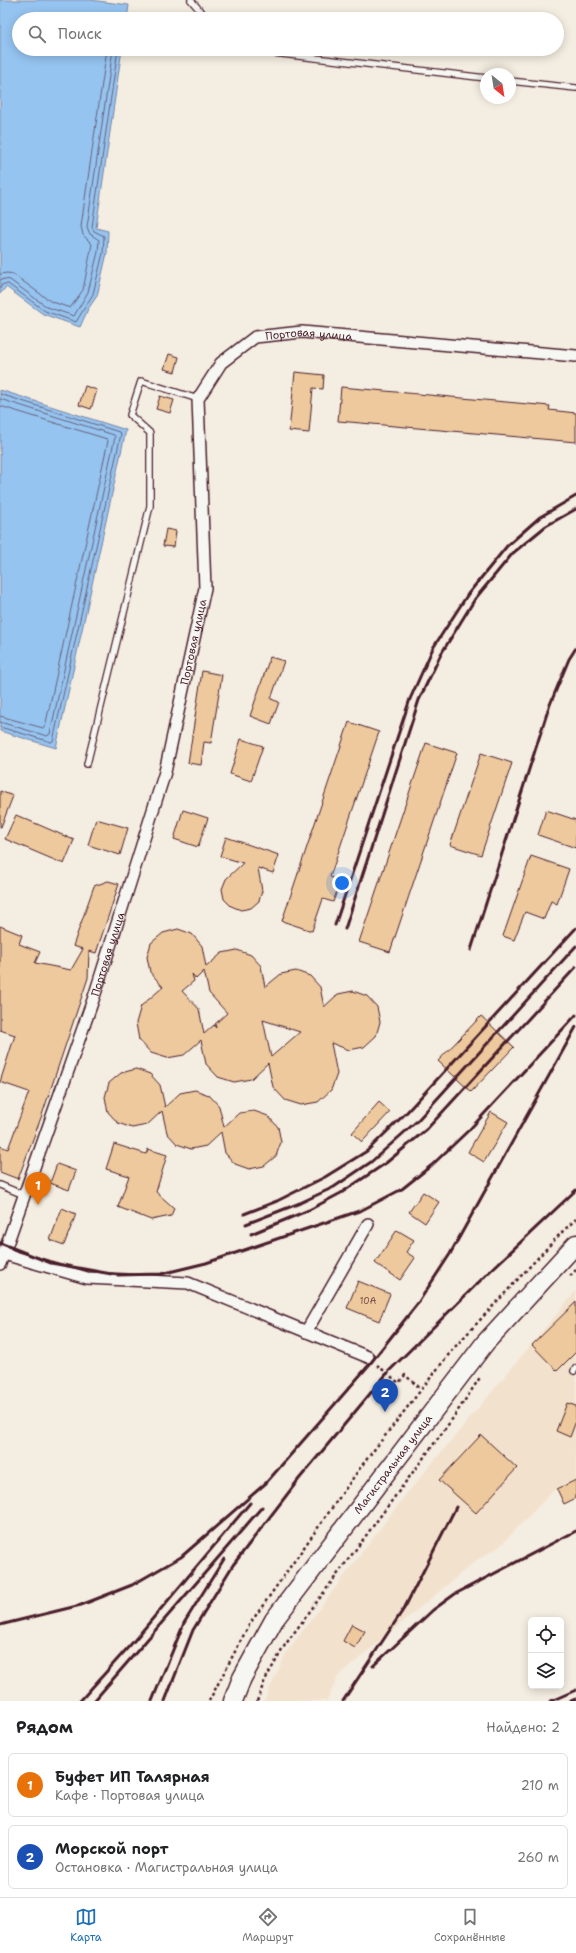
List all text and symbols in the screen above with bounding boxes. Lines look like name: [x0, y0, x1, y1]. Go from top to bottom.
search box: [12, 12, 564, 56]
icon: search: [26, 23, 48, 45]
text: Поиск: [58, 24, 102, 44]
north arrow: [480, 68, 516, 104]
street label: Портовая улица: [264, 324, 353, 344]
street label: Портовая улица: [177, 598, 210, 686]
your location: [332, 873, 352, 893]
street label: Портовая улица: [87, 910, 128, 998]
pin: 1: [25, 1172, 51, 1205]
house number: 10А: [360, 1295, 377, 1307]
pin: 2: [372, 1379, 398, 1412]
street label: Магистральная улица: [350, 1411, 436, 1517]
map controls: [528, 1617, 564, 1689]
button: locate: [528, 1617, 564, 1653]
button: layers: [528, 1653, 564, 1689]
text: Рядом: [16, 1716, 73, 1738]
text: Найдено: 2: [486, 1719, 560, 1736]
text: Буфет ИП Талярная: [55, 1767, 210, 1787]
text: 1: [27, 1777, 33, 1794]
text: 210 m: [521, 1777, 559, 1794]
text: Кафе · Портовая улица: [55, 1787, 204, 1804]
text: Морской порт: [55, 1839, 168, 1859]
text: 2: [25, 1849, 35, 1866]
text: 260 m: [517, 1849, 559, 1866]
text: Остановка · Магистральная улица: [55, 1859, 278, 1876]
tab: Карта: [70, 1906, 102, 1945]
tab: Маршрут: [242, 1906, 293, 1945]
tab: Сохранённые: [434, 1906, 506, 1945]

